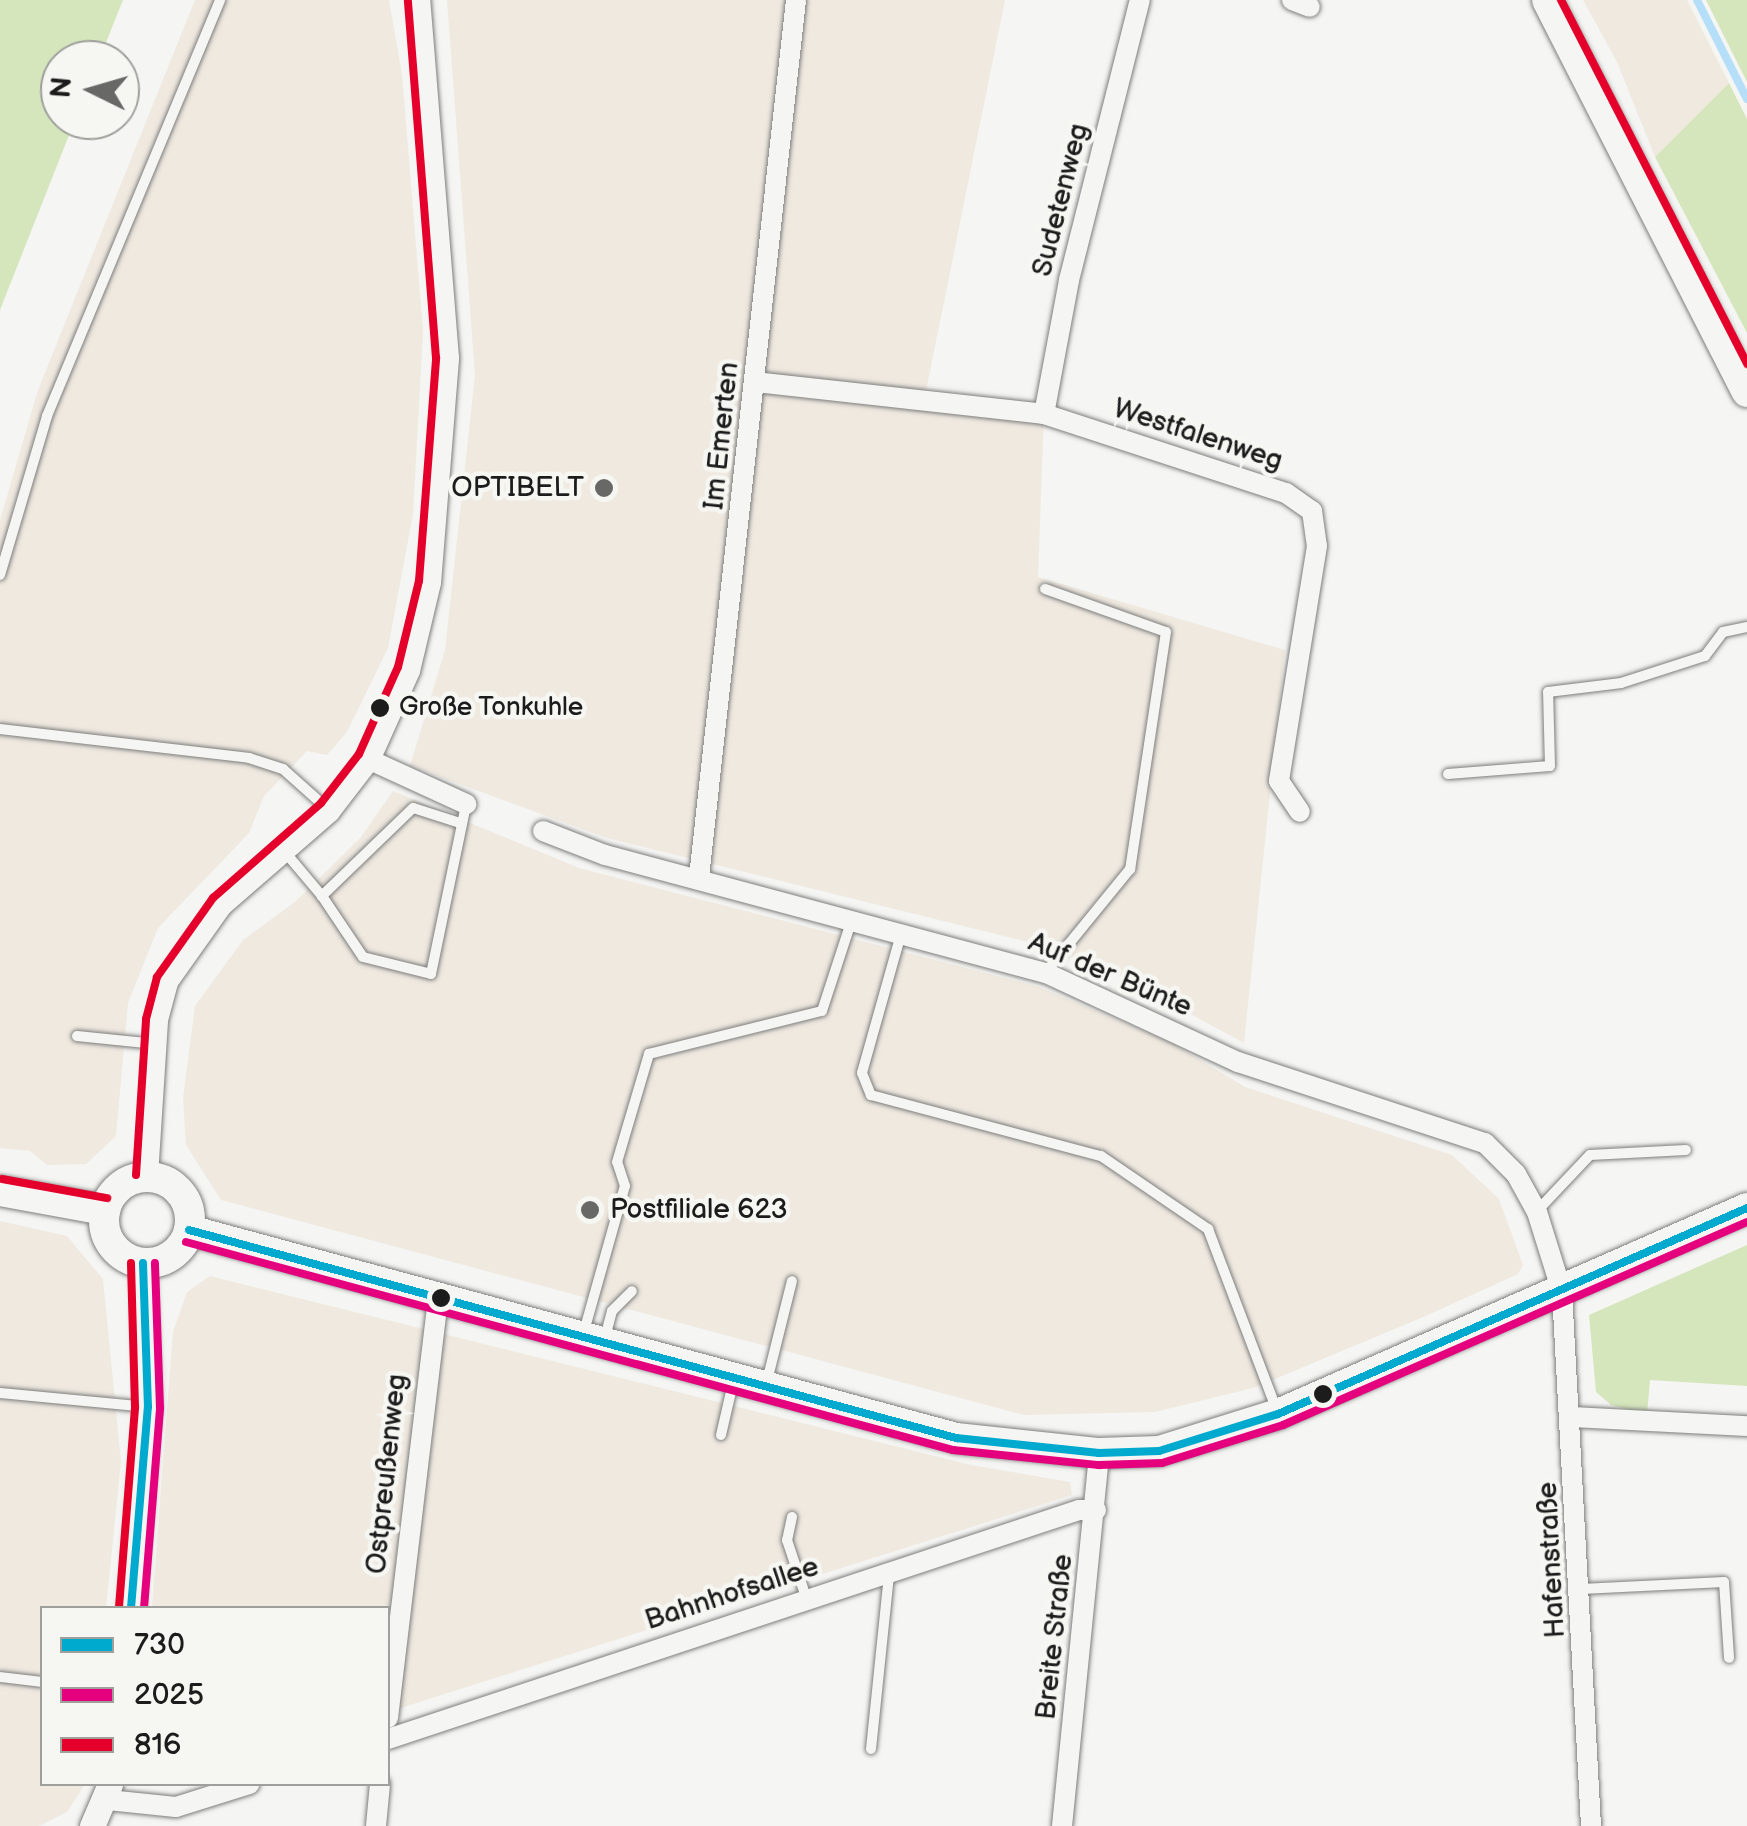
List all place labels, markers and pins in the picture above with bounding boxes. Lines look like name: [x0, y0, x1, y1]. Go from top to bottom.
place label: OPTIBELT: [451, 471, 584, 505]
marker: OPTIBELT: [593, 477, 615, 499]
place label: Große Tonkuhle: [399, 692, 584, 724]
marker: Große Tonkuhle: [370, 698, 390, 718]
place label: Postfiliale 623: [610, 1193, 788, 1227]
marker: Postfiliale 623: [579, 1199, 601, 1221]
unlabelled marker: [431, 1288, 451, 1308]
unlabelled marker: [1313, 1384, 1333, 1404]

